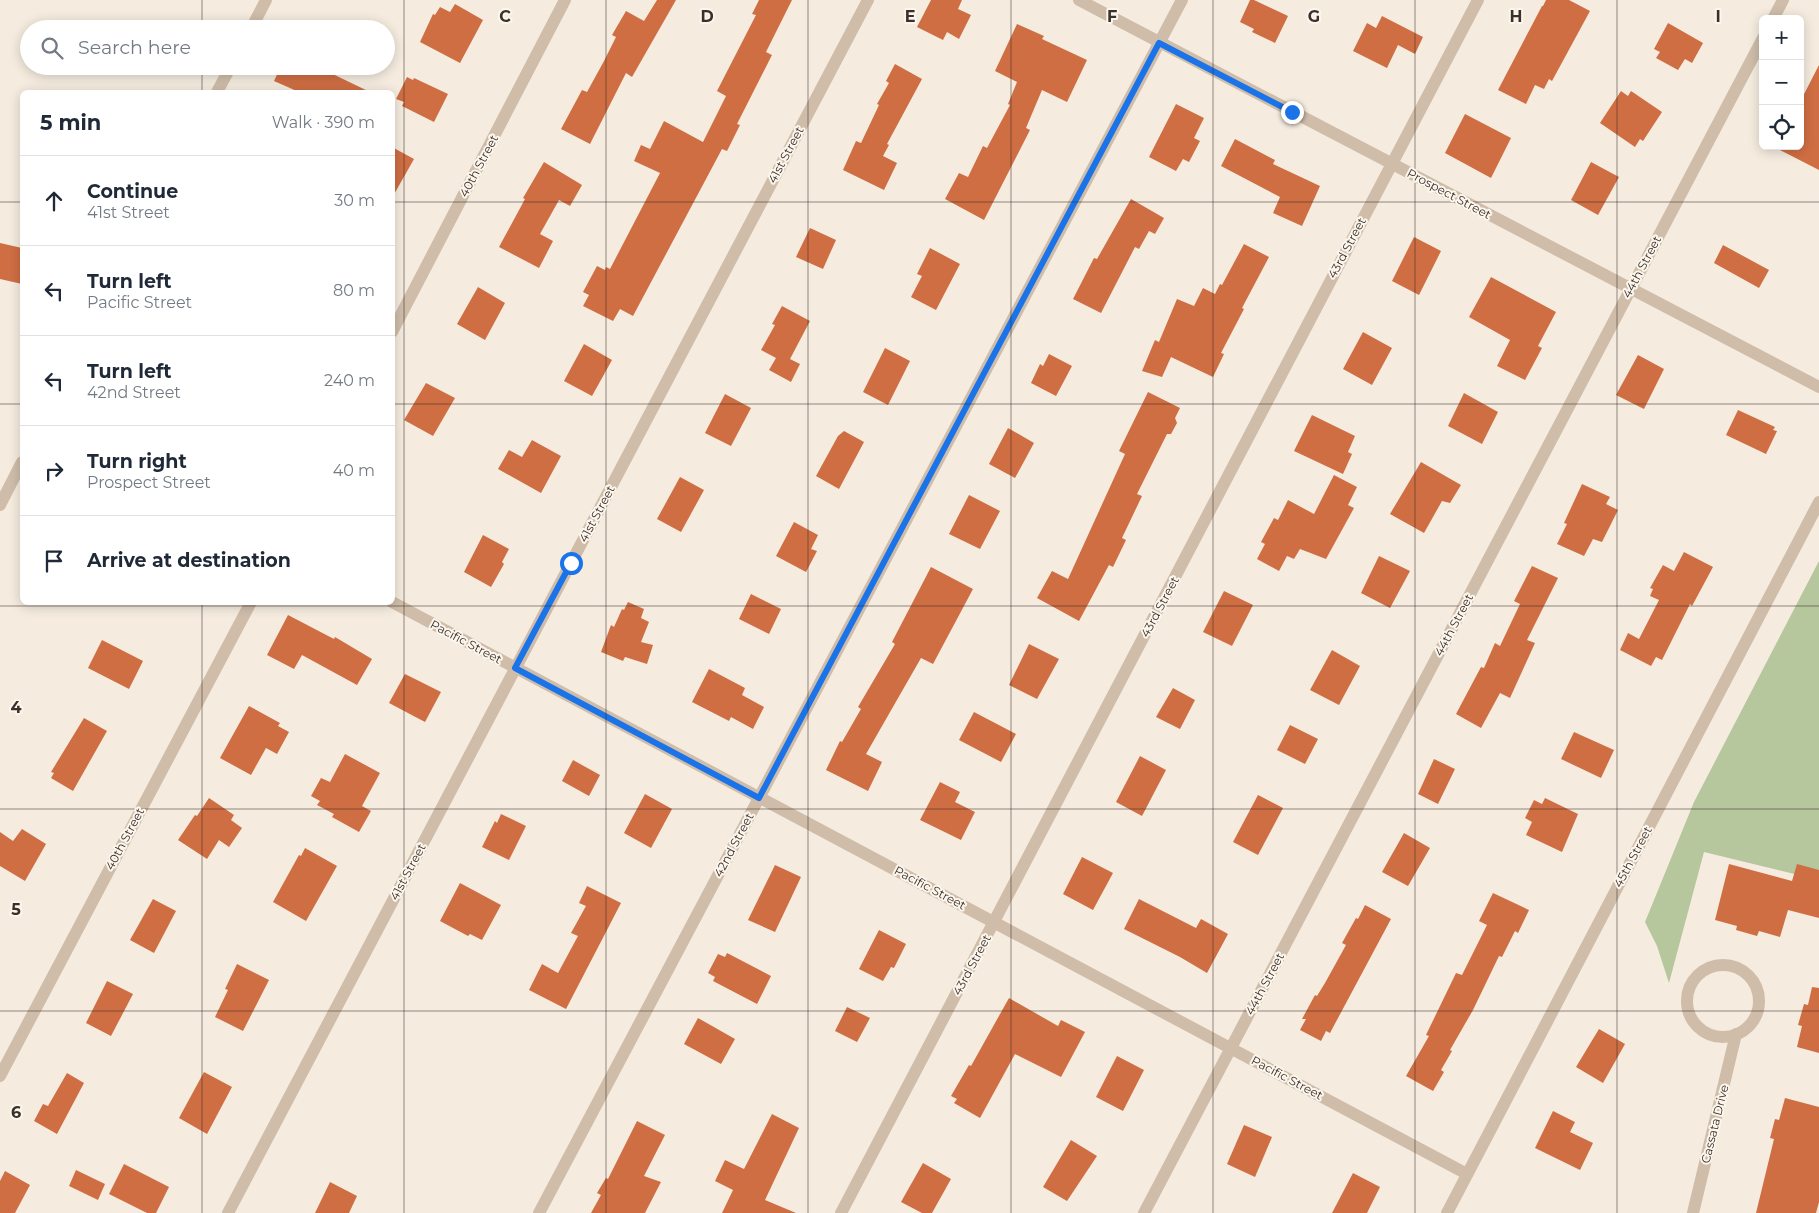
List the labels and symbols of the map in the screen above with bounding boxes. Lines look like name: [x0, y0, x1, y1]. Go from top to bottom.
text: C: [499, 7, 511, 26]
text: D: [700, 7, 714, 26]
text: E: [905, 7, 915, 26]
text: F: [1107, 7, 1117, 26]
text: G: [1308, 7, 1320, 26]
text: H: [1510, 7, 1522, 26]
text: I: [1715, 7, 1721, 26]
route end: [1281, 101, 1304, 124]
street label: 41st Street: [764, 124, 807, 186]
street label: 40th Street: [456, 132, 501, 199]
street label: Prospect Street: [1405, 165, 1494, 222]
street label: 43rd Street: [1324, 215, 1369, 281]
street label: 44th Street: [1619, 233, 1664, 300]
street label: 41st Street: [575, 483, 618, 545]
route start: [560, 552, 583, 575]
street label: 43rd Street: [1137, 574, 1182, 640]
street label: 44th Street: [1431, 591, 1476, 658]
street label: Pacific Street: [428, 616, 505, 667]
text: 4: [10, 698, 22, 717]
street label: 40th Street: [102, 805, 147, 872]
street label: 42nd Street: [710, 810, 757, 879]
street label: 45th Street: [1610, 824, 1655, 890]
street label: 41st Street: [386, 841, 429, 903]
street label: Pacific Street: [892, 862, 969, 913]
text: 5: [11, 900, 21, 919]
street label: 43rd Street: [949, 932, 994, 998]
street label: 44th Street: [1242, 950, 1287, 1017]
street label: Pacific Street: [1249, 1052, 1326, 1103]
street label: Cassata Drive: [1697, 1083, 1732, 1165]
text: 6: [11, 1103, 21, 1122]

